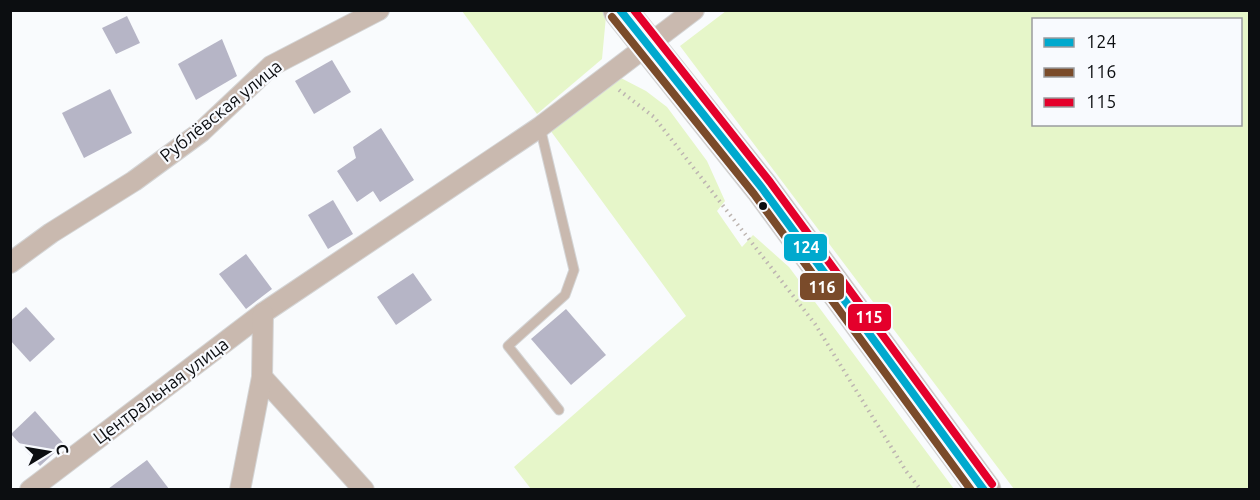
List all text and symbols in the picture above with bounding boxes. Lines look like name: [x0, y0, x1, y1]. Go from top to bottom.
legend: [1032, 18, 1242, 126]
text: 124: [1086, 31, 1116, 51]
street label: Рублёвская улица: [156, 55, 285, 165]
text: 116: [1086, 61, 1116, 81]
text: 115: [1086, 91, 1116, 111]
unlabelled marker: [757, 200, 769, 212]
line badge: 124: [783, 233, 828, 262]
text: 124: [792, 238, 820, 256]
line badge: 116: [799, 272, 845, 301]
text: 116: [808, 278, 836, 296]
line badge: 115: [847, 303, 892, 332]
text: 115: [855, 308, 883, 326]
street label: Центральная улица: [89, 333, 232, 447]
north arrow: [18, 422, 78, 482]
text: С: [53, 442, 73, 456]

